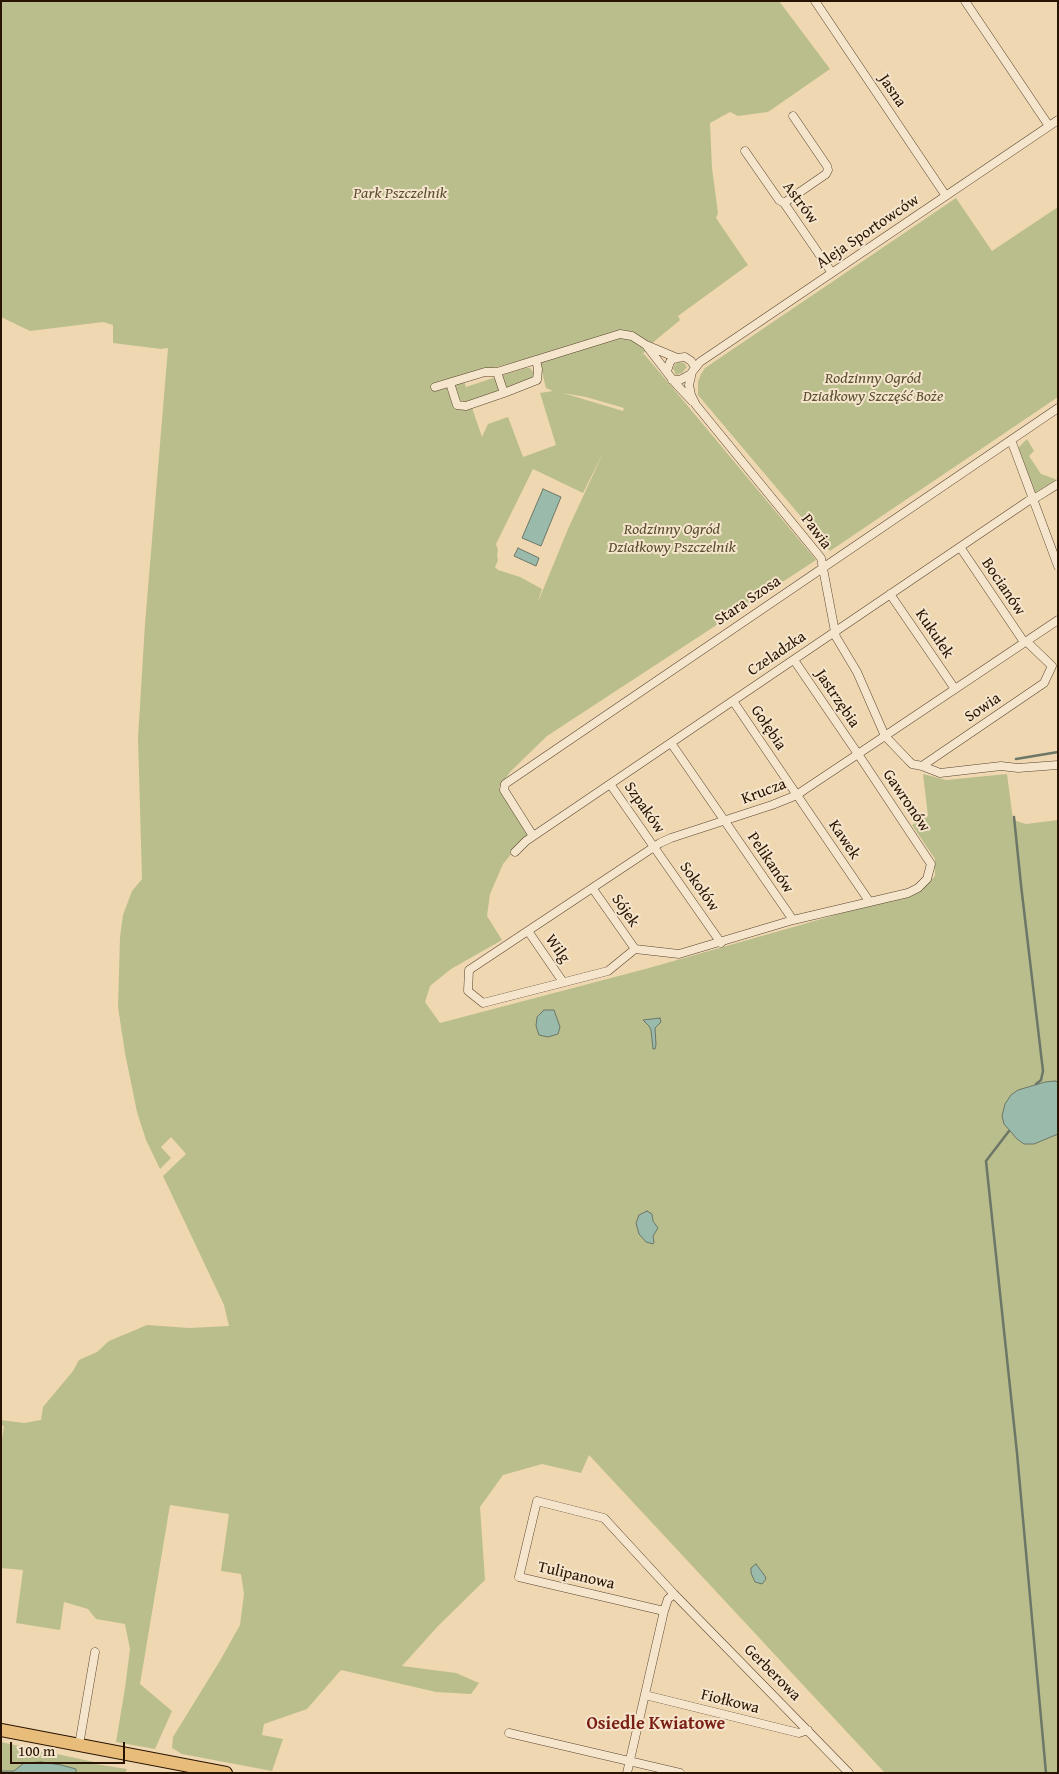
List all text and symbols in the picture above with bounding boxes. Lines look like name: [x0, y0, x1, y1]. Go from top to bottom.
street label: Jasna: [874, 71, 910, 111]
street label: Astrów: [778, 178, 822, 228]
park label: Park Pszczelnik: [353, 184, 447, 204]
street label: Aleja Sportowców: [813, 191, 923, 273]
park label: Rodzinny Ogród Działkowy Szczęść Boże: [803, 369, 943, 407]
street label: Pawia: [796, 511, 836, 553]
park label: Rodzinny Ogród Działkowy Pszczelnik: [608, 520, 736, 558]
street label: Bocianów: [977, 555, 1029, 619]
street label: Stara Szosa: [711, 572, 785, 630]
street label: Kukułek: [911, 606, 957, 662]
street label: Czeladzka: [744, 627, 810, 681]
street label: Jastrzębia: [811, 666, 863, 732]
street label: Sowia: [961, 689, 1005, 727]
street label: Gołębia: [746, 702, 790, 754]
street label: Gawronów: [878, 766, 934, 836]
street label: Krucza: [739, 775, 789, 809]
street label: Szpaków: [619, 778, 669, 838]
street label: Kawek: [824, 817, 864, 863]
street label: Pelikanów: [743, 829, 797, 897]
street label: Sokołów: [675, 858, 723, 916]
street label: Sójek: [607, 891, 643, 931]
street label: Wilg: [540, 931, 574, 967]
street label: Tulipanowa: [536, 1558, 616, 1594]
street label: Gerberowa: [740, 1641, 804, 1705]
street label: Fiołkowa: [699, 1685, 761, 1719]
district label: Osiedle Kwiatowe: [587, 1713, 725, 1735]
scale bar: [12, 1732, 128, 1764]
text: 100 m: [18, 1740, 55, 1761]

